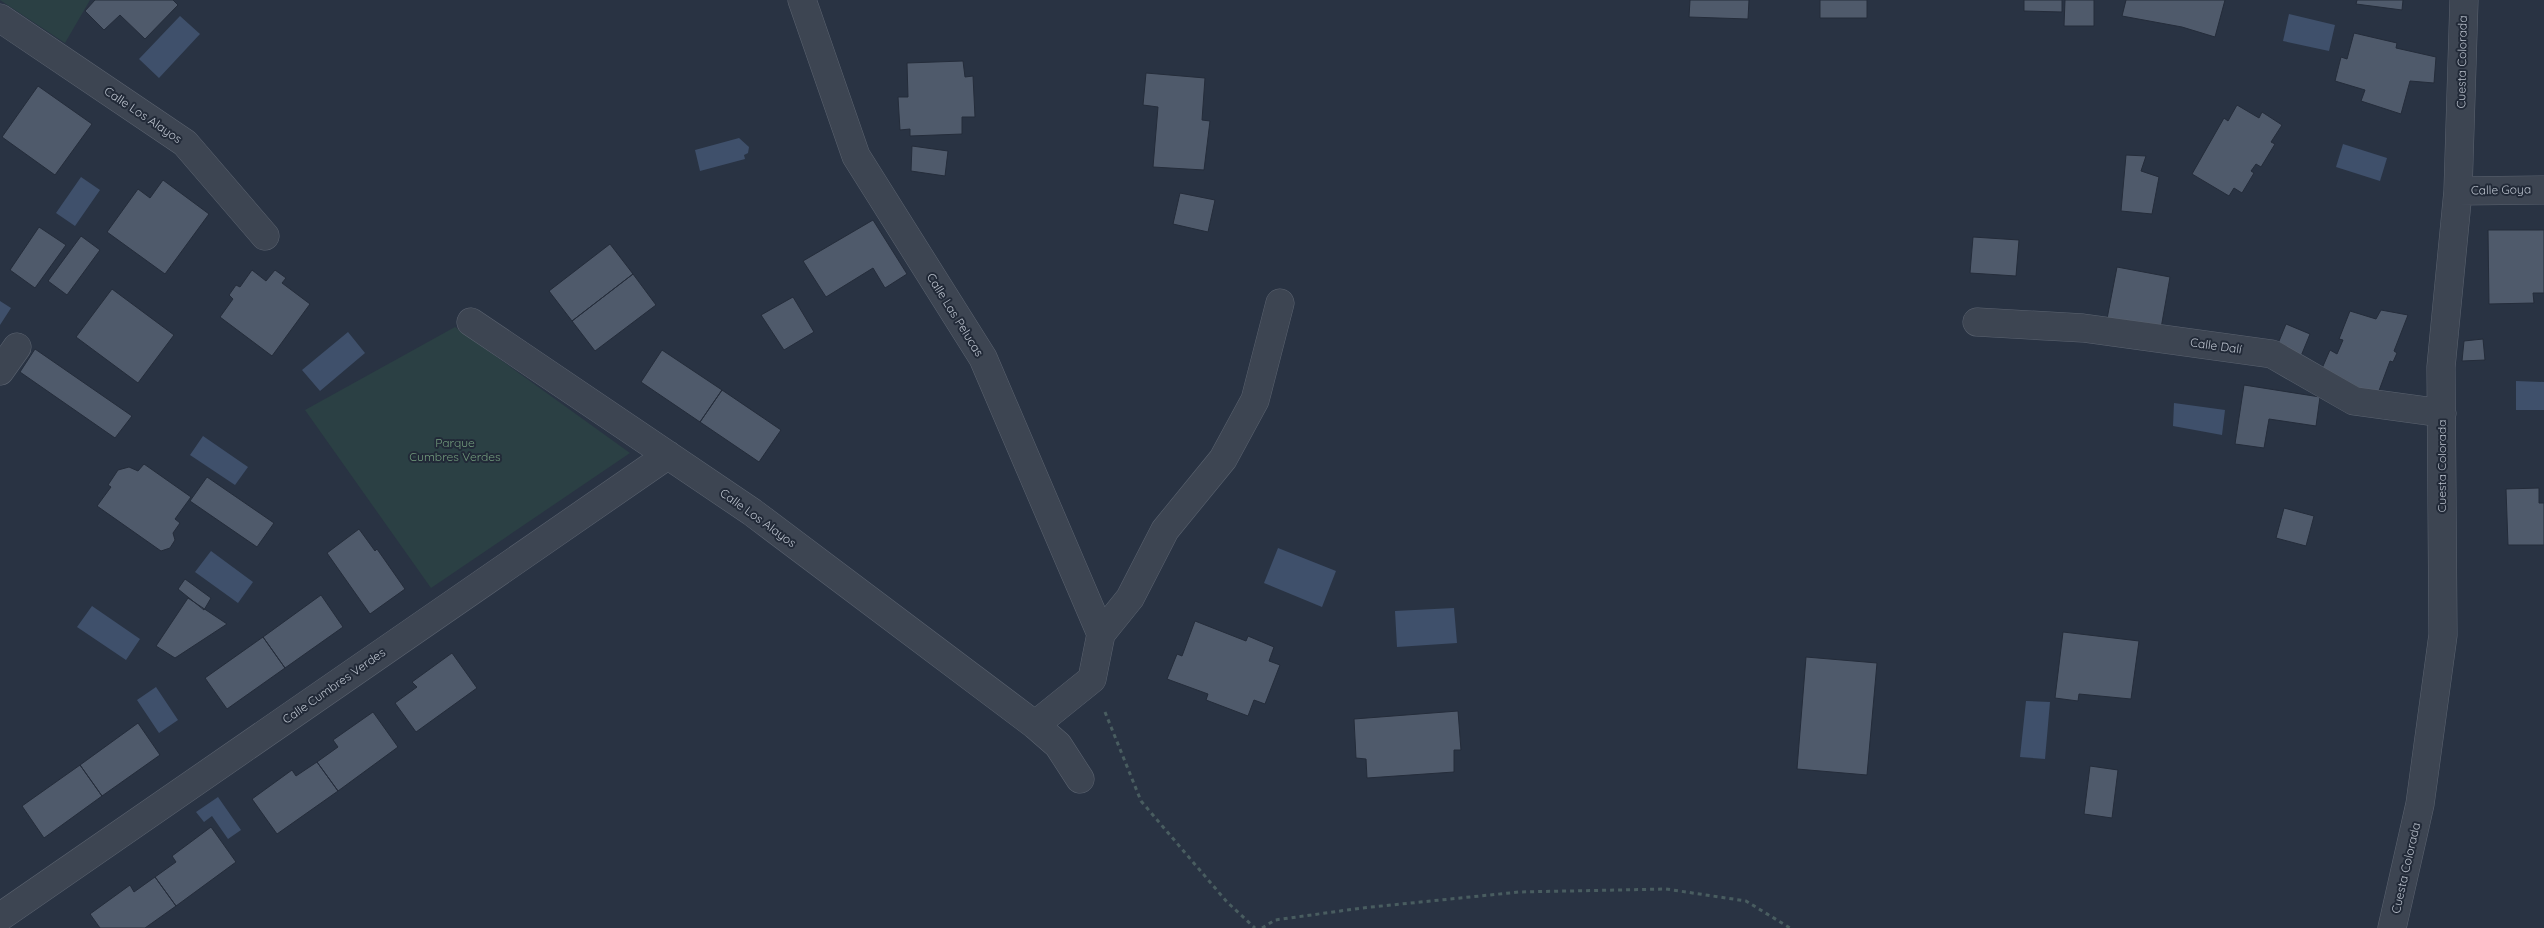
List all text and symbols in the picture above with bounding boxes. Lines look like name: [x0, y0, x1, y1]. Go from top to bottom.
street label: Cuesta Colorada: [2453, 15, 2470, 109]
street label: Calle Los Alayos: [102, 83, 185, 146]
street label: Calle Goya: [2471, 181, 2531, 198]
street label: Calle Las Pelucas: [924, 270, 987, 360]
street label: Calle Dalí: [2189, 334, 2243, 357]
street label: Cuesta Colorada: [2434, 420, 2449, 512]
park label: Parque Cumbres Verdes: [409, 435, 501, 464]
street label: Calle Los Alayos: [717, 485, 800, 550]
street label: Calle Cumbres Verdes: [279, 644, 388, 727]
street label: Cuesta Colorada: [2388, 821, 2423, 915]

